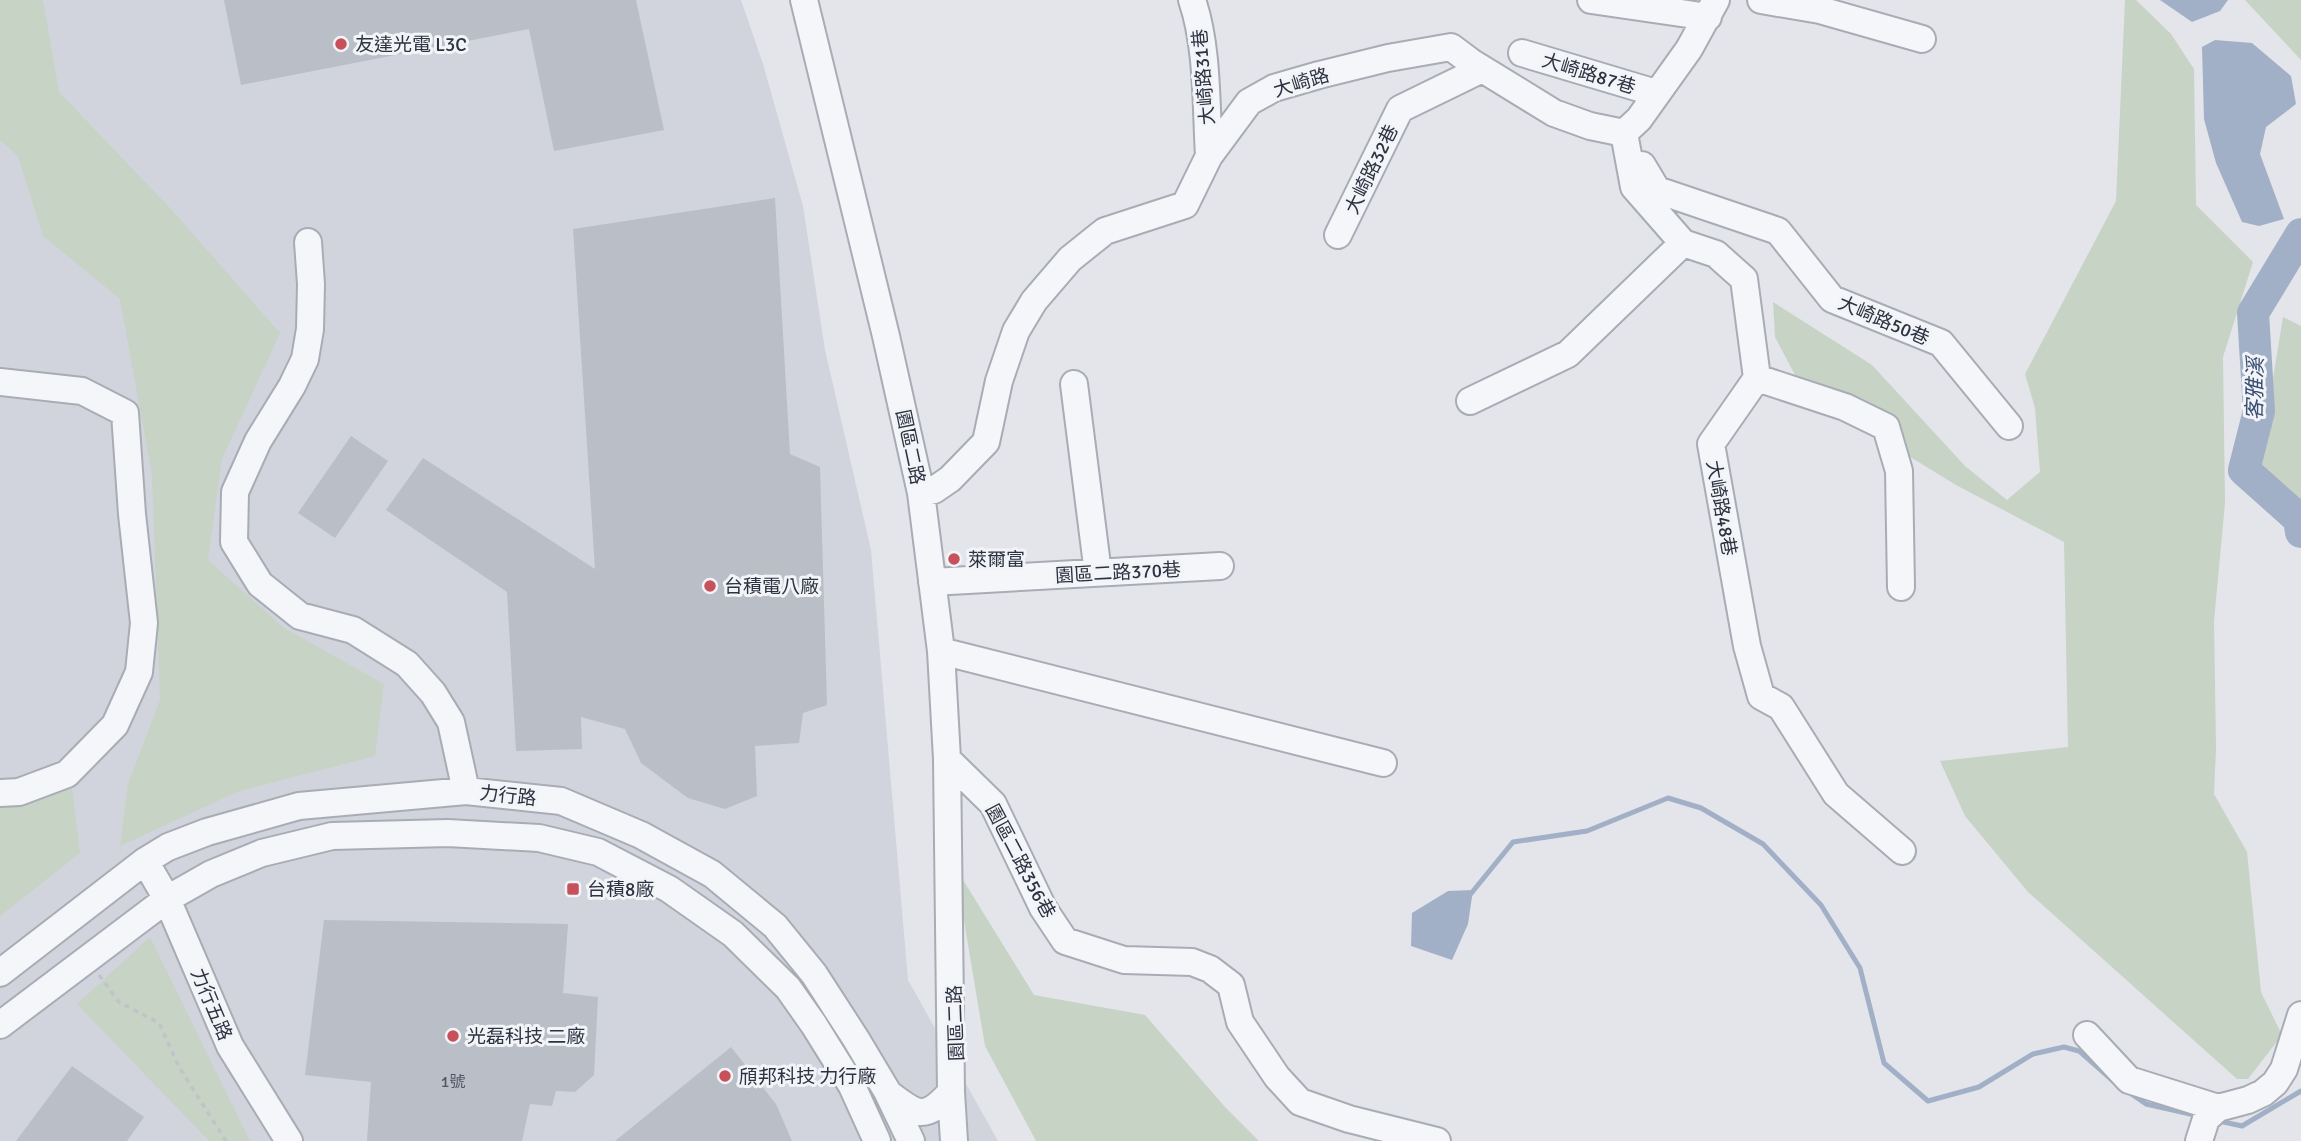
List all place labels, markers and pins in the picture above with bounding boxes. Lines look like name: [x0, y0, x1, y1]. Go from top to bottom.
place label: 友達光電 L3C: [355, 33, 467, 57]
marker: 友達光電 L3C: [333, 36, 349, 52]
place label: 萊爾富: [968, 548, 1025, 572]
marker: 萊爾富: [946, 551, 962, 567]
place label: 台積電八廠: [724, 575, 819, 599]
marker: 台積電八廠: [702, 578, 718, 594]
place label: 台積8廠: [587, 878, 654, 902]
marker: 台積8廠: [565, 881, 581, 897]
place label: 光磊科技 二廠: [467, 1025, 585, 1049]
marker: 光磊科技 二廠: [445, 1028, 461, 1044]
place label: 頎邦科技 力行廠: [739, 1065, 876, 1089]
marker: 頎邦科技 力行廠: [717, 1068, 733, 1084]

